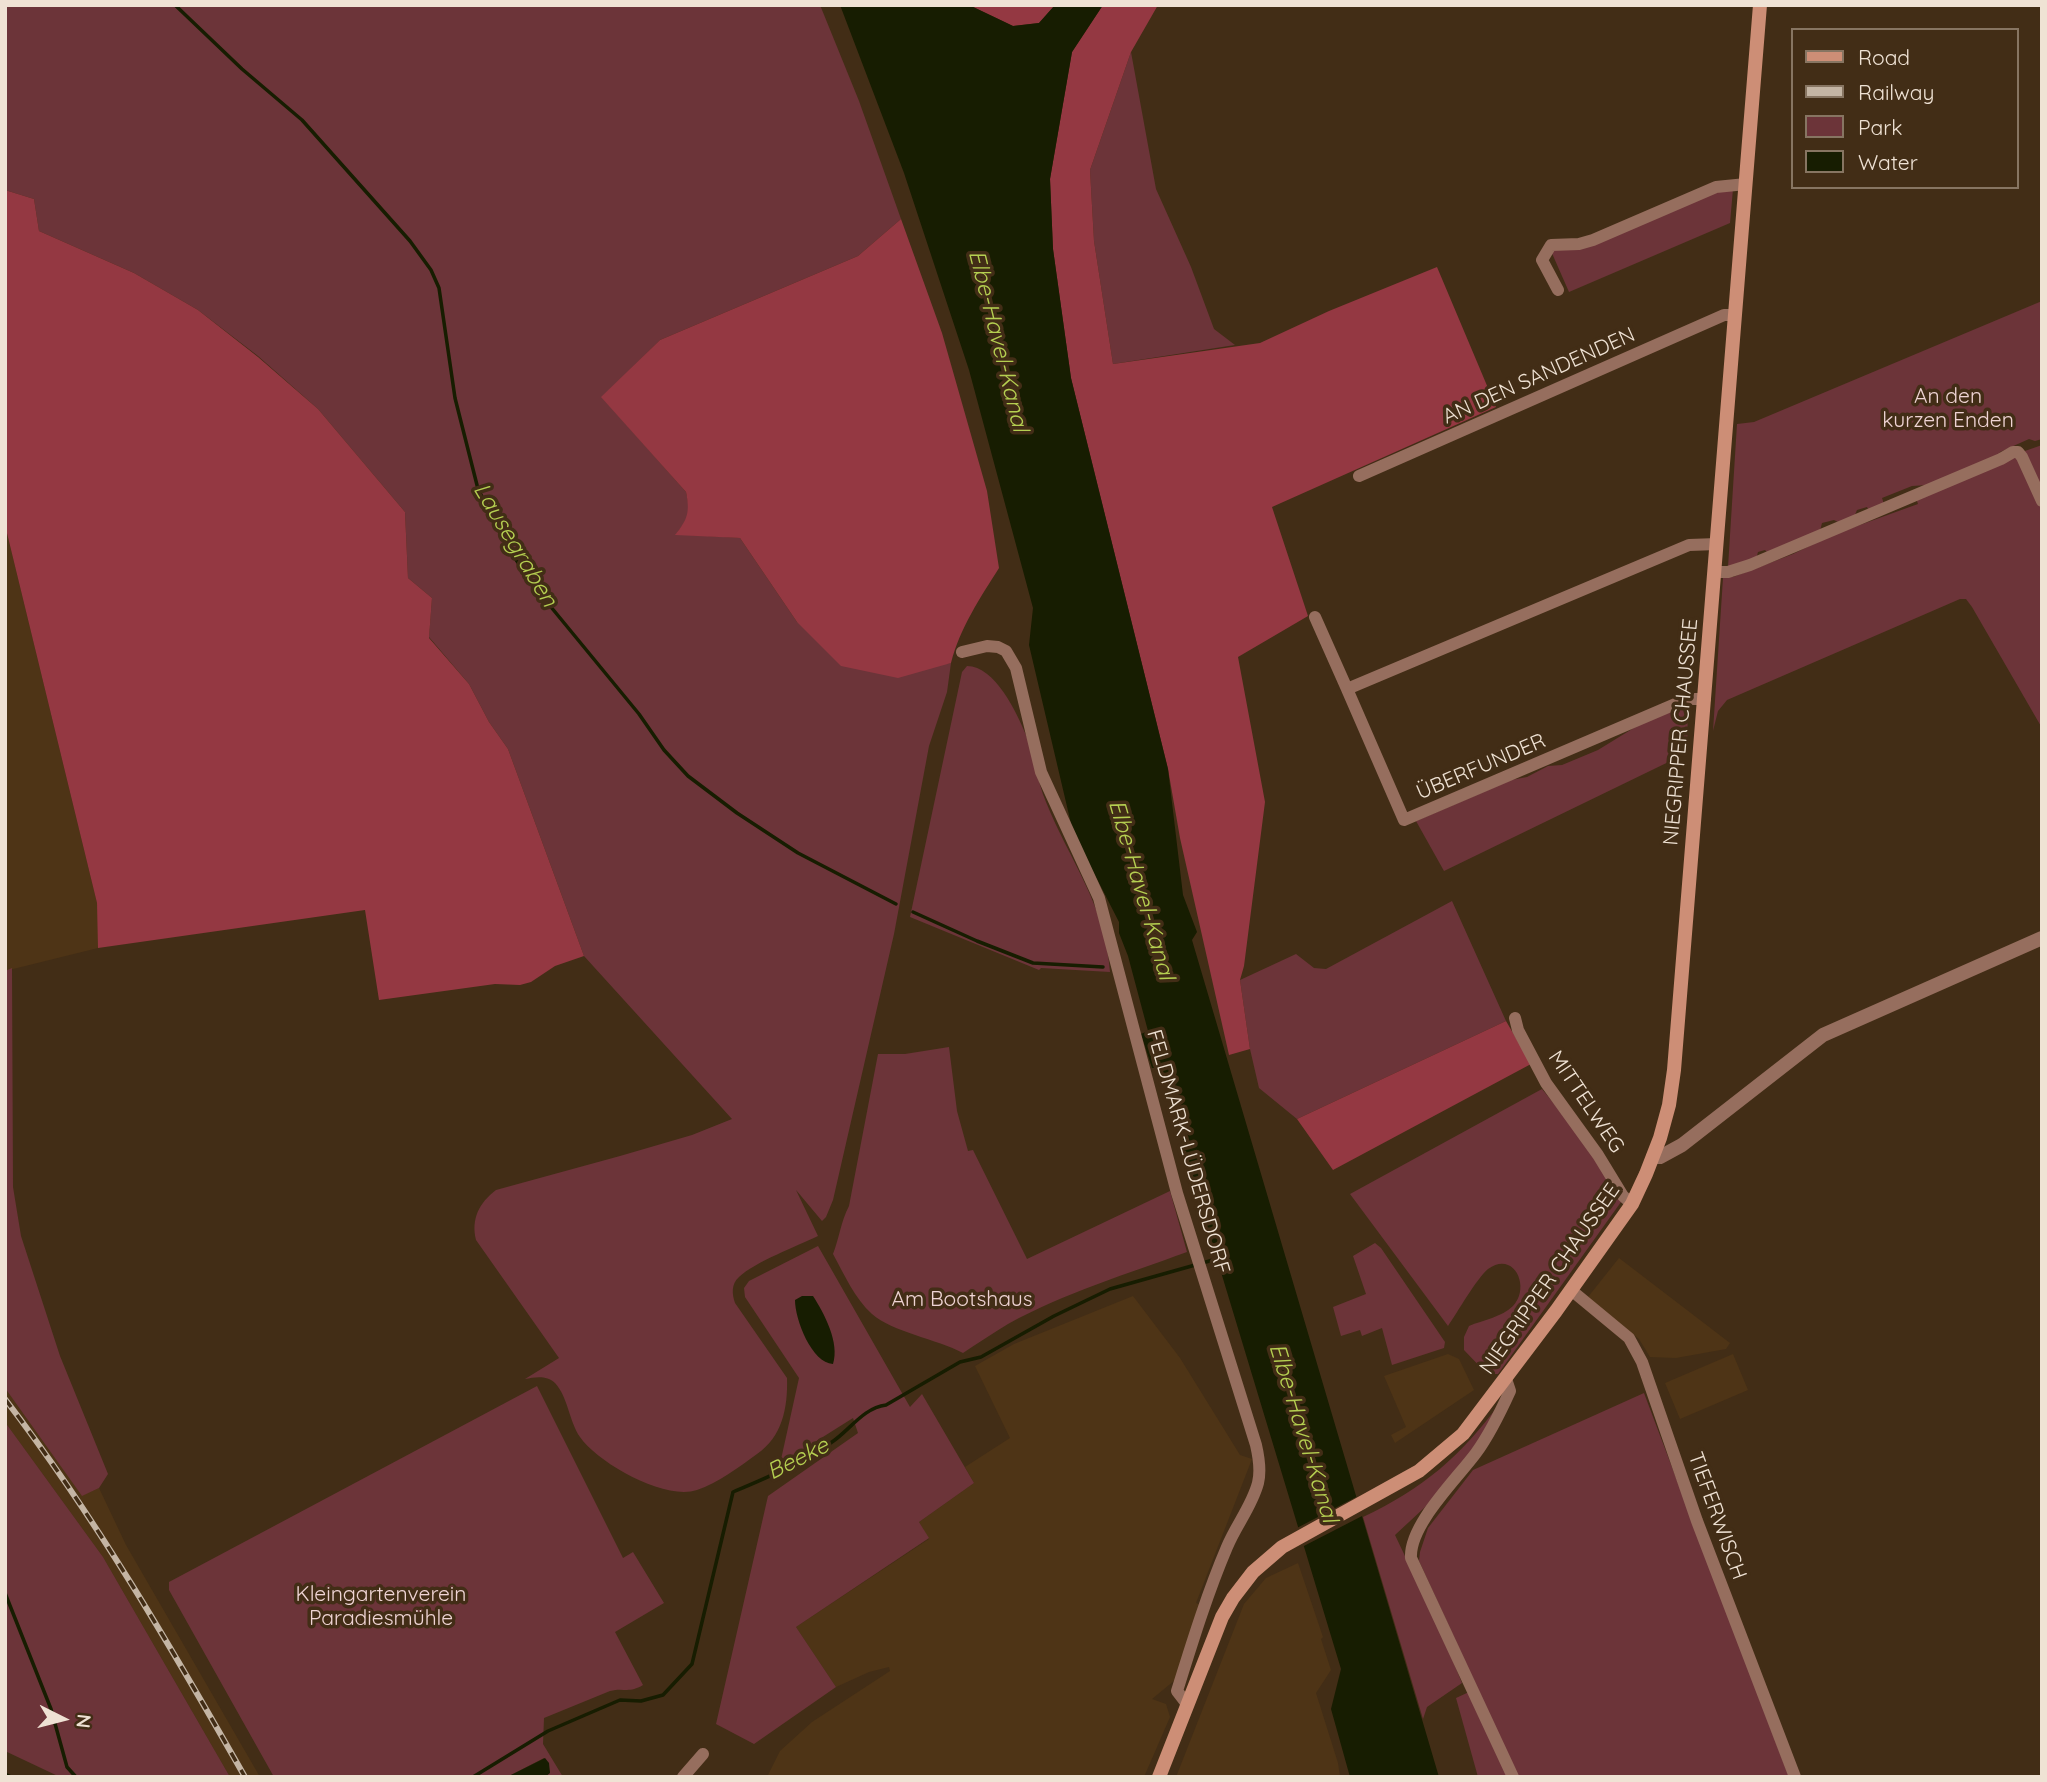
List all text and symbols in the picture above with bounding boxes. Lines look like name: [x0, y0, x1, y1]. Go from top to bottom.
legend: [1792, 28, 2019, 189]
text: Road: [1858, 44, 1910, 70]
text: Railway: [1858, 79, 1934, 105]
text: Park: [1858, 114, 1902, 140]
text: Water: [1858, 149, 1918, 175]
water label: Elbe-Havel-Kanal: [962, 248, 1034, 434]
street label: AN DEN SANDENDEN: [1439, 322, 1639, 430]
park label: An den kurzen Enden: [1882, 384, 2014, 434]
water label: Lausegraben: [467, 478, 563, 612]
street label: NIEGRIPPER CHAUSSEE: [1659, 618, 1703, 846]
street label: ÜBERFUNDER: [1413, 728, 1549, 806]
water label: Elbe-Havel-Kanal: [1102, 797, 1180, 983]
street label: FELDMARK-LÜDERSDORF: [1141, 1027, 1235, 1277]
street label: MITTELWEG: [1543, 1046, 1629, 1158]
street label: NIEGRIPPER CHAUSSEE: [1474, 1179, 1626, 1379]
park label: Am Bootshaus: [891, 1287, 1033, 1313]
water label: Elbe-Havel-Kanal: [1263, 1340, 1343, 1526]
water label: Beeke: [762, 1432, 834, 1486]
street label: TIEFERWISCH: [1682, 1449, 1752, 1583]
park label: Kleingartenverein Paradiesmühle: [295, 1582, 467, 1632]
north arrow: [28, 1684, 98, 1754]
text: N: [71, 1713, 97, 1729]

